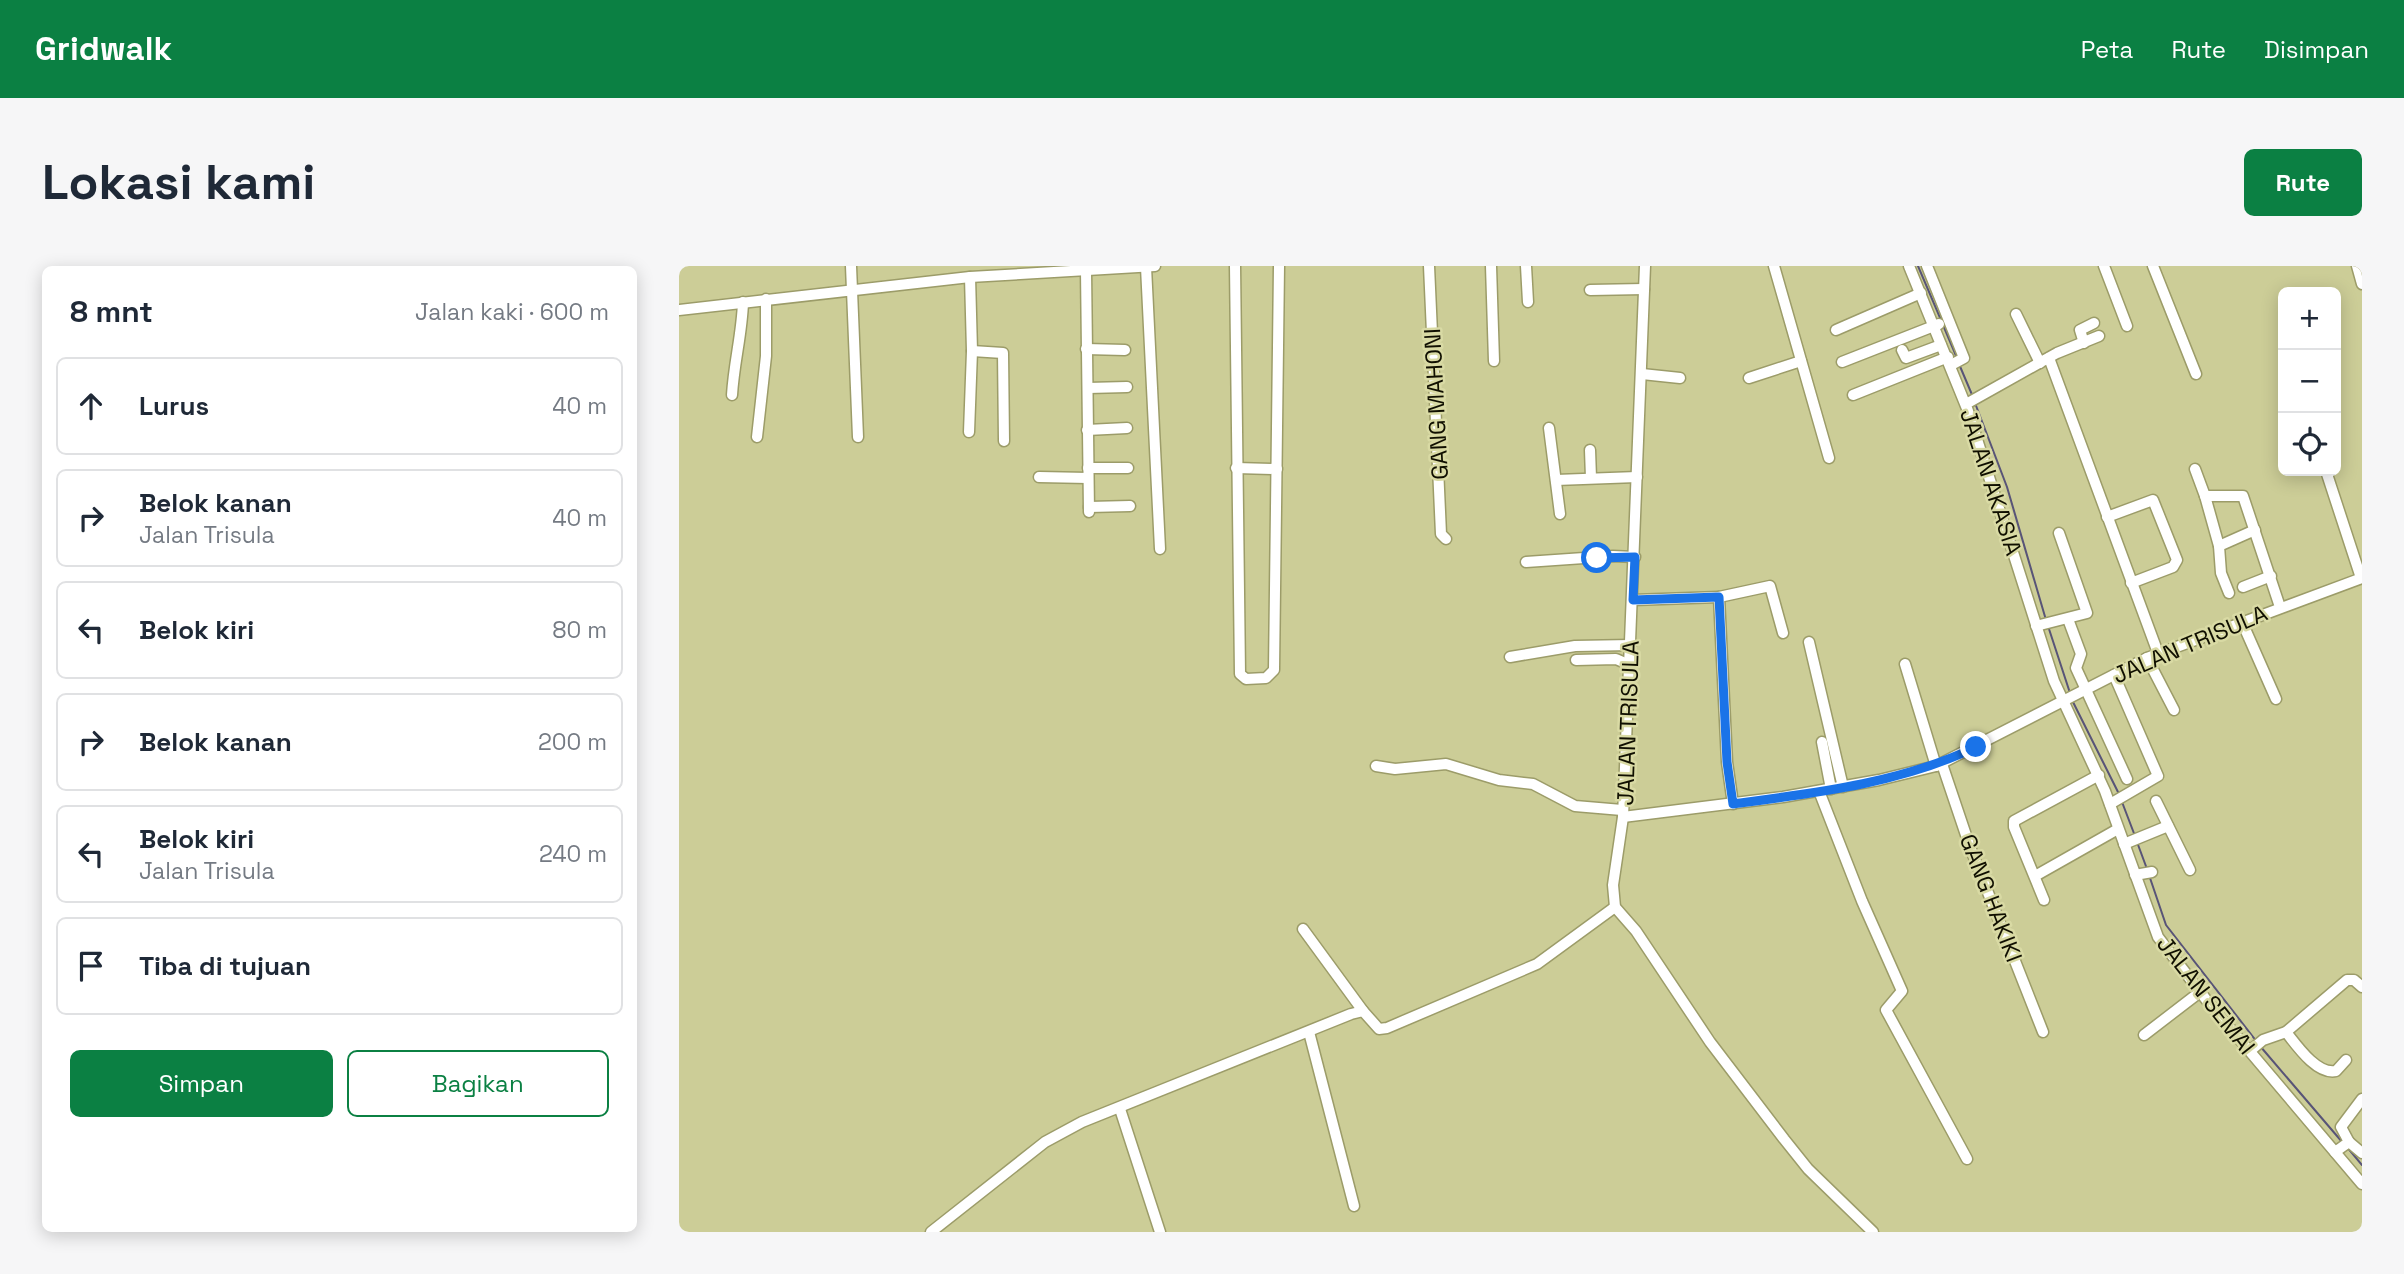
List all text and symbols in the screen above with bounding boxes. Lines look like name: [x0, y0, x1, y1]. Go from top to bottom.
text: Gridwalk: [35, 28, 172, 70]
text: Peta: [2081, 34, 2133, 65]
text: Rute: [2171, 34, 2226, 65]
text: Disimpan: [2264, 34, 2369, 65]
button: Rute: [2244, 149, 2362, 216]
text: Lokasi kami: [42, 151, 315, 213]
map controls: [2278, 287, 2341, 476]
button: +: [2278, 287, 2341, 350]
text: 8 mnt: [70, 292, 153, 331]
text: Jalan kaki · 600 m: [415, 297, 609, 327]
street label: GANG MAHONI: [1417, 327, 1455, 481]
button: −: [2278, 350, 2341, 413]
icon: ahead: [72, 387, 110, 425]
text: Lurus: [139, 389, 209, 423]
text: 40 m: [552, 391, 607, 421]
street label: JALAN AKASIA: [1953, 405, 2029, 559]
button: locate: [2278, 413, 2341, 476]
text: Belok kanan: [139, 486, 292, 520]
icon: right: [72, 499, 110, 537]
text: 40 m: [552, 503, 607, 533]
text: Jalan Trisula: [139, 520, 275, 550]
route start: [1581, 542, 1612, 573]
street label: JALAN TRISULA: [2108, 598, 2272, 690]
icon: left: [72, 611, 110, 649]
text: Belok kiri: [139, 613, 254, 647]
text: 80 m: [552, 615, 607, 645]
street label: JALAN TRISULA: [1610, 640, 1646, 806]
icon: right: [72, 723, 110, 761]
text: Belok kanan: [139, 725, 292, 759]
text: 200 m: [538, 727, 607, 757]
route end: [1960, 731, 1991, 762]
text: Belok kiri: [139, 822, 254, 856]
street label: GANG HAKIKI: [1953, 830, 2029, 966]
icon: left: [72, 835, 110, 873]
text: 240 m: [539, 839, 607, 869]
text: Jalan Trisula: [139, 856, 275, 886]
street label: JALAN SEMAI: [2150, 930, 2262, 1060]
icon: arrive: [72, 947, 110, 985]
text: Tiba di tujuan: [139, 949, 311, 983]
button: Simpan: [70, 1050, 333, 1117]
button: Bagikan: [347, 1050, 609, 1117]

